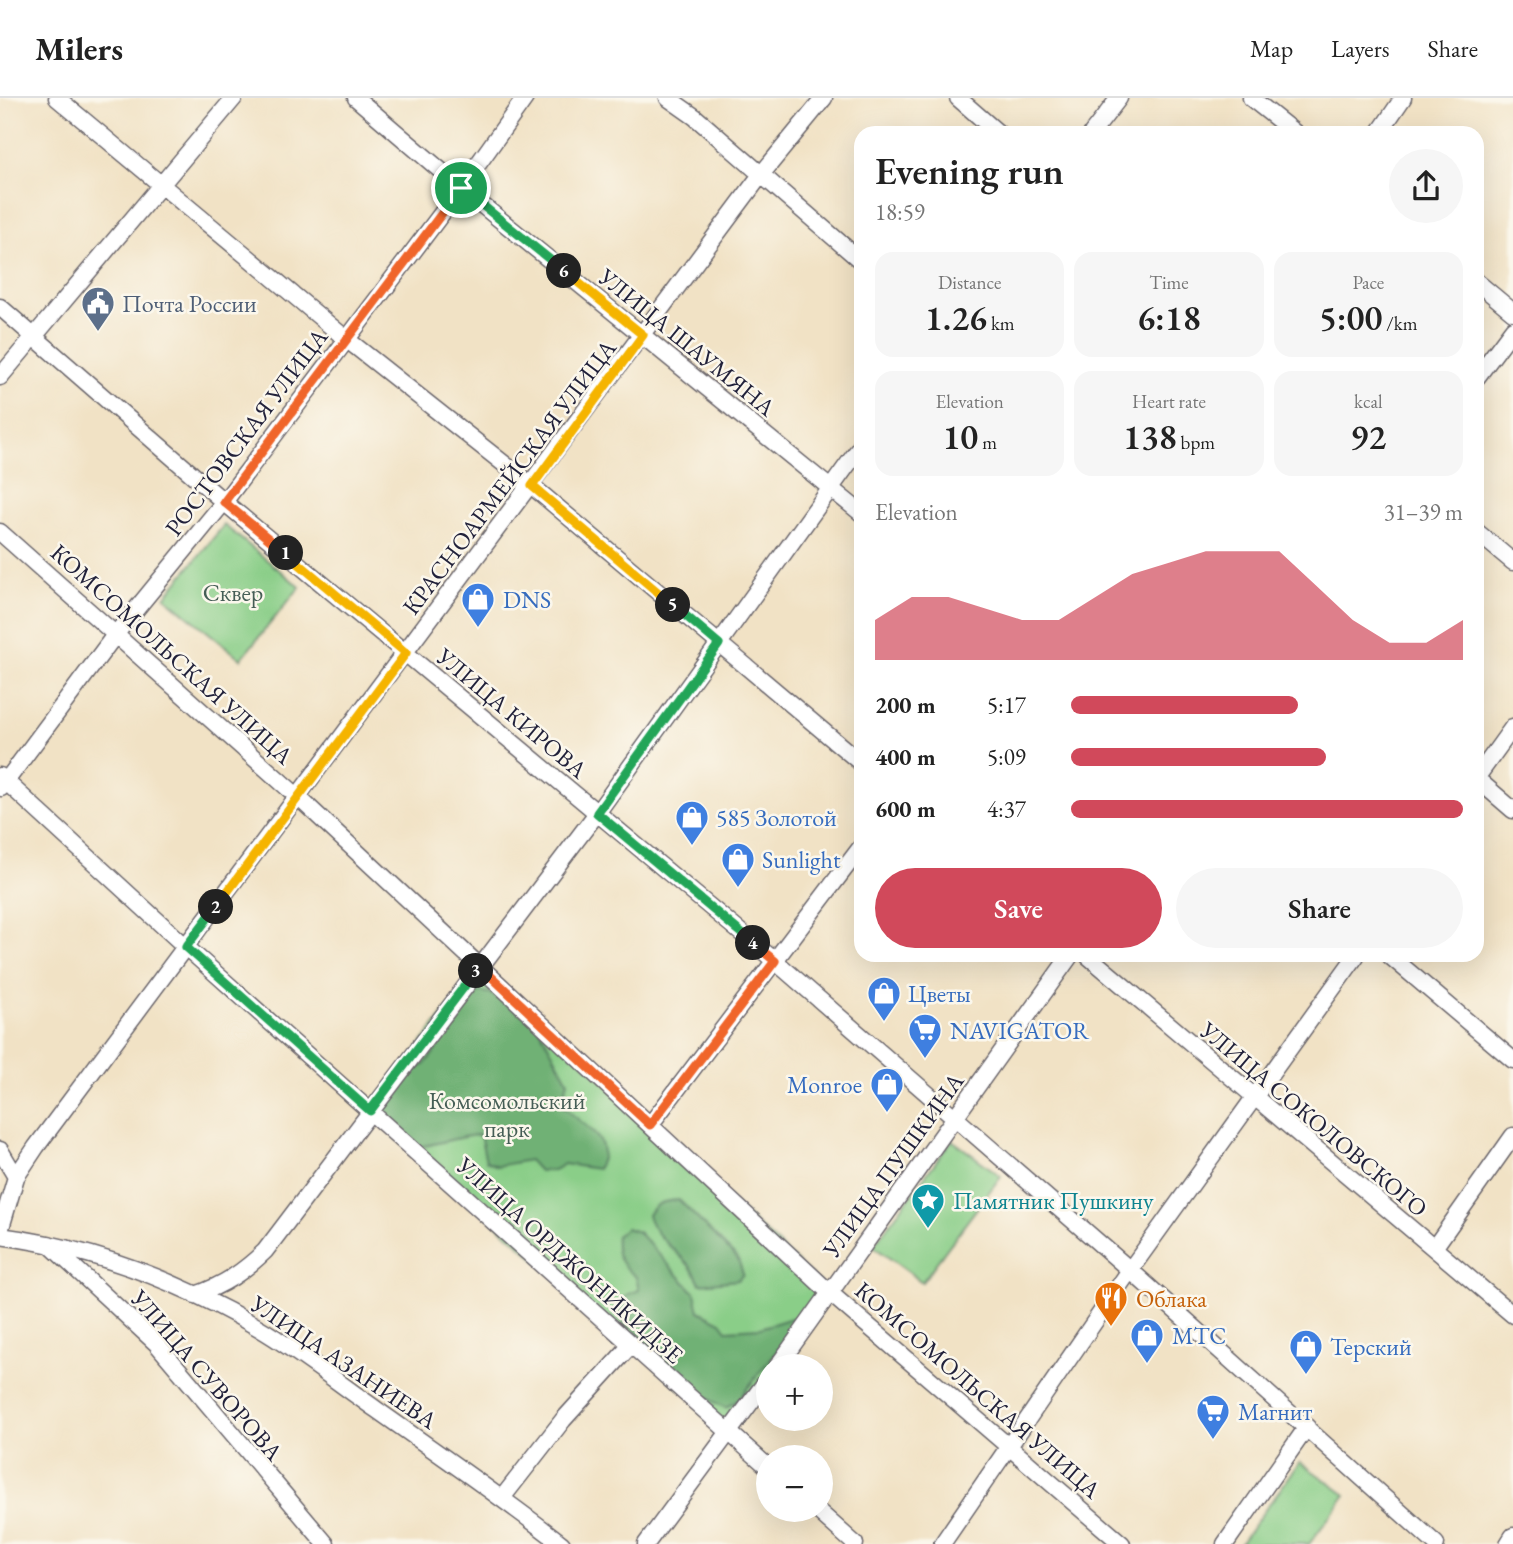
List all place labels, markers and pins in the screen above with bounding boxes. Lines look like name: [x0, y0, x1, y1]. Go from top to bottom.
pin: [431, 158, 491, 218]
pin: 6: [546, 254, 582, 288]
public building icon: Почта России: [79, 284, 117, 333]
place label: Почта России: [122, 288, 257, 319]
pin: 1: [268, 536, 304, 570]
shop icon: DNS: [459, 580, 497, 629]
place label: DNS: [503, 584, 551, 615]
pin: 5: [656, 588, 690, 622]
shop icon: 585 Золотой: [673, 798, 711, 847]
place label: 585 Золотой: [716, 802, 837, 833]
shop icon: Sunlight: [719, 840, 757, 889]
place label: Sunlight: [762, 844, 841, 875]
pin: 2: [198, 890, 234, 924]
pin: 4: [736, 926, 770, 960]
pin: 3: [458, 954, 494, 988]
shop icon: Цветы: [865, 974, 903, 1023]
place label: Цветы: [908, 978, 971, 1009]
supermarket icon: NAVIGATOR: [906, 1011, 944, 1060]
place label: NAVIGATOR: [950, 1015, 1090, 1046]
shop icon: Monroe: [868, 1065, 906, 1114]
place label: Monroe: [787, 1069, 862, 1100]
place icon: Памятник Пушкину: [909, 1181, 947, 1230]
place label: Памятник Пушкину: [953, 1185, 1154, 1216]
restaurant icon: Облака: [1092, 1279, 1130, 1328]
place label: Облака: [1136, 1283, 1207, 1314]
shop icon: МТС: [1128, 1316, 1166, 1365]
place label: МТС: [1172, 1320, 1226, 1351]
shop icon: Терский: [1287, 1327, 1325, 1376]
place label: Терский: [1330, 1331, 1412, 1362]
supermarket icon: Магнит: [1194, 1392, 1232, 1441]
place label: Магнит: [1238, 1396, 1312, 1427]

